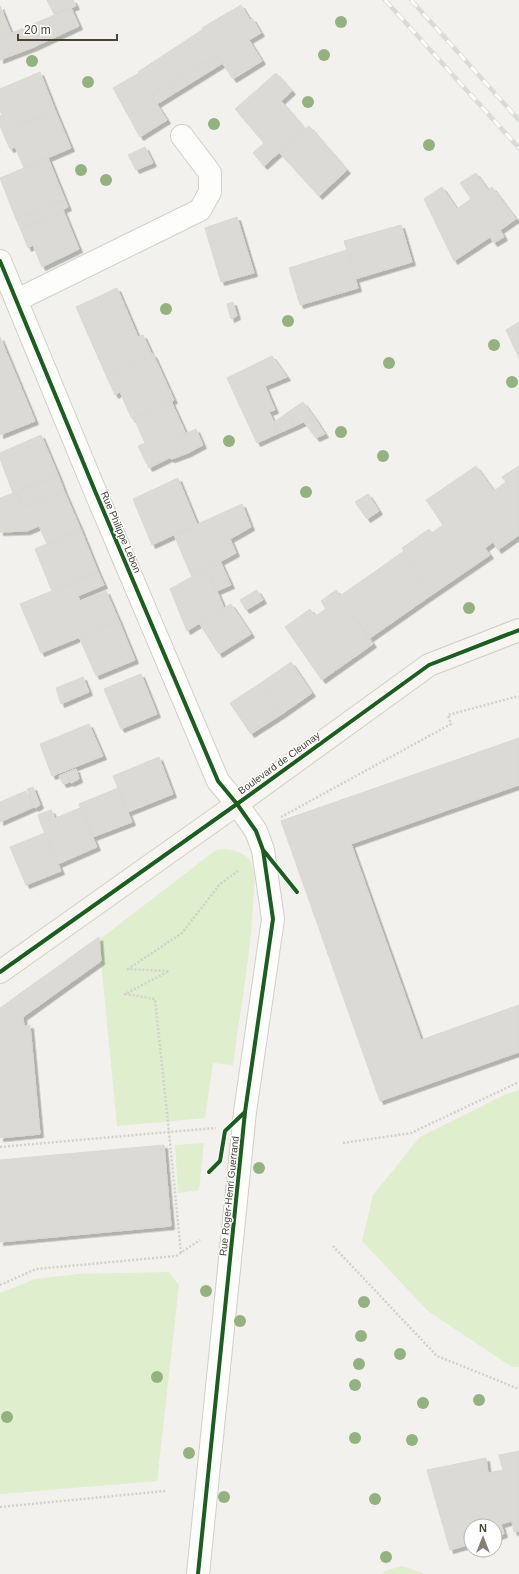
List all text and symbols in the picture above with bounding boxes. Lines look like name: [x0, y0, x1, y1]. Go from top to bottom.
scale bar: [18, 16, 117, 42]
text: 20 m: [24, 23, 51, 37]
street label: Rue Philippe Lebon: [99, 490, 143, 574]
street label: Boulevard de Cleunay: [236, 730, 322, 796]
street label: Rue Roger-Henri Guerrand: [217, 1135, 241, 1257]
north arrow: [463, 1518, 503, 1558]
text: N: [479, 1522, 487, 1534]

